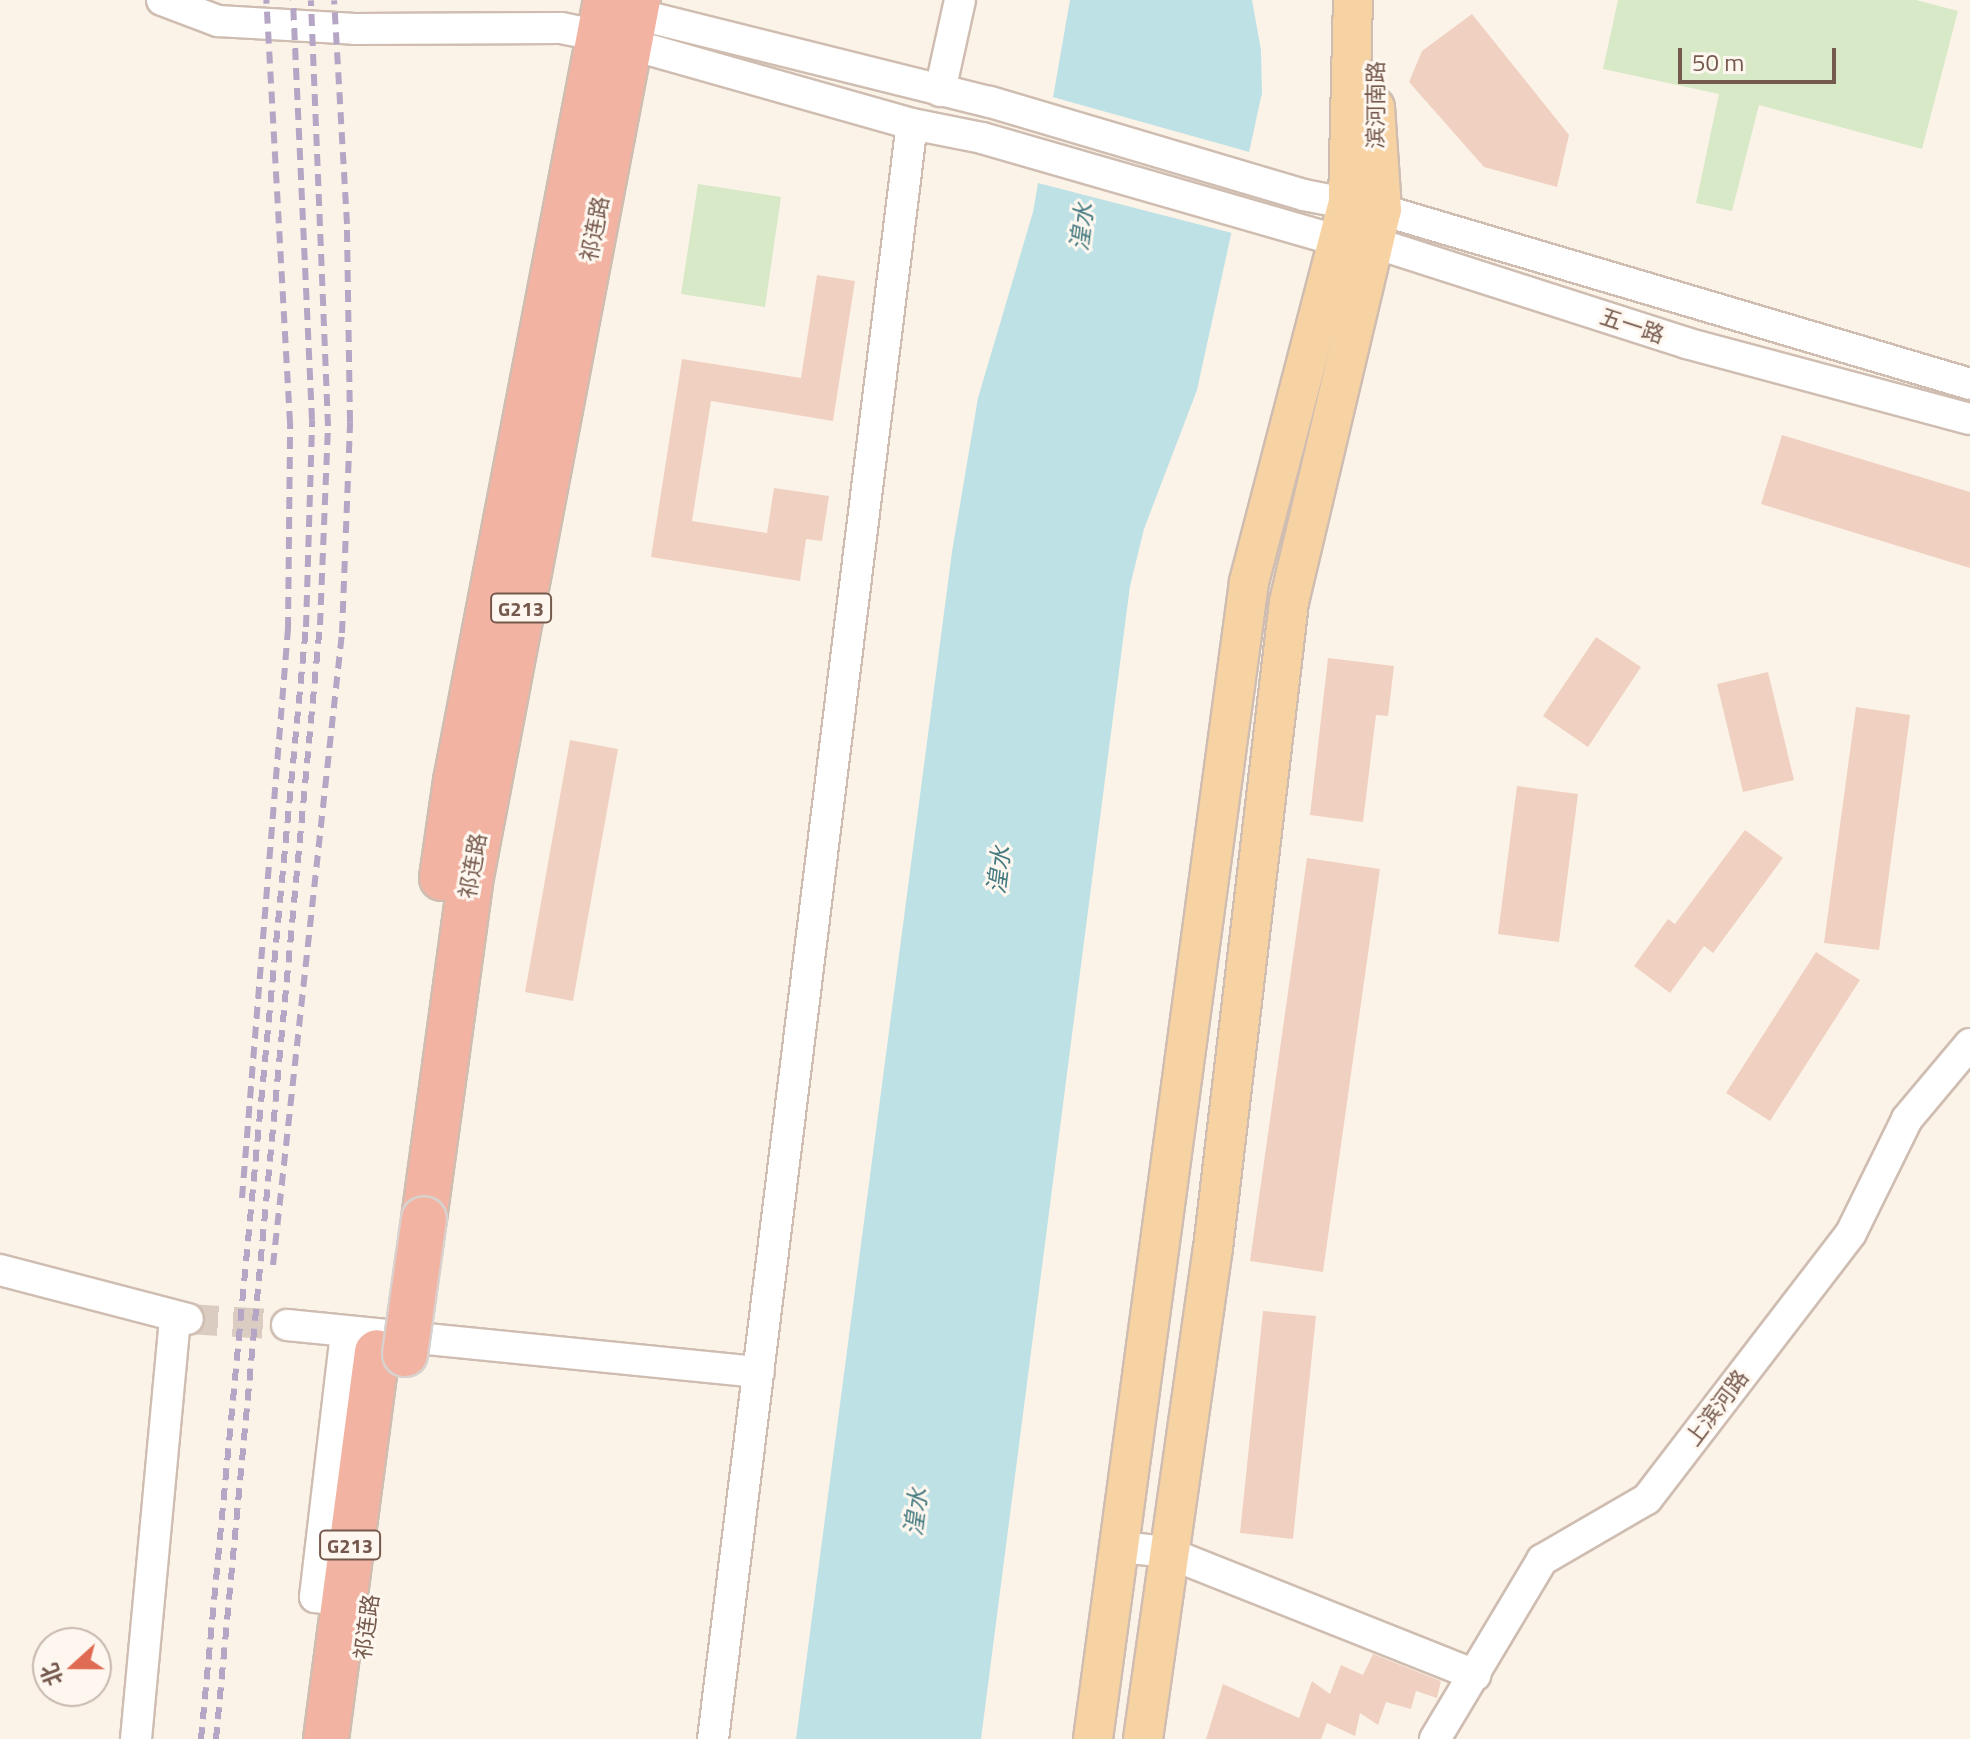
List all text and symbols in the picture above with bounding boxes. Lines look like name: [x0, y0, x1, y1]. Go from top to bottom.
scale bar: [1682, 32, 1840, 82]
text: 50 m: [1692, 44, 1744, 80]
street label: 滨河南路: [1363, 61, 1389, 149]
street label: 祁连路: [576, 194, 614, 264]
water label: 湟水: [1065, 201, 1099, 253]
street label: 五一路: [1597, 303, 1667, 349]
road number: G213: [489, 592, 553, 624]
street label: 祁连路: [454, 831, 492, 901]
water label: 湟水: [982, 844, 1016, 896]
street label: 上滨河路: [1680, 1365, 1754, 1451]
water label: 湟水: [899, 1486, 933, 1538]
road number: G213: [318, 1529, 382, 1561]
street label: 祁连路: [349, 1592, 385, 1662]
north arrow: [32, 1627, 112, 1707]
text: 北: [32, 1659, 71, 1691]

